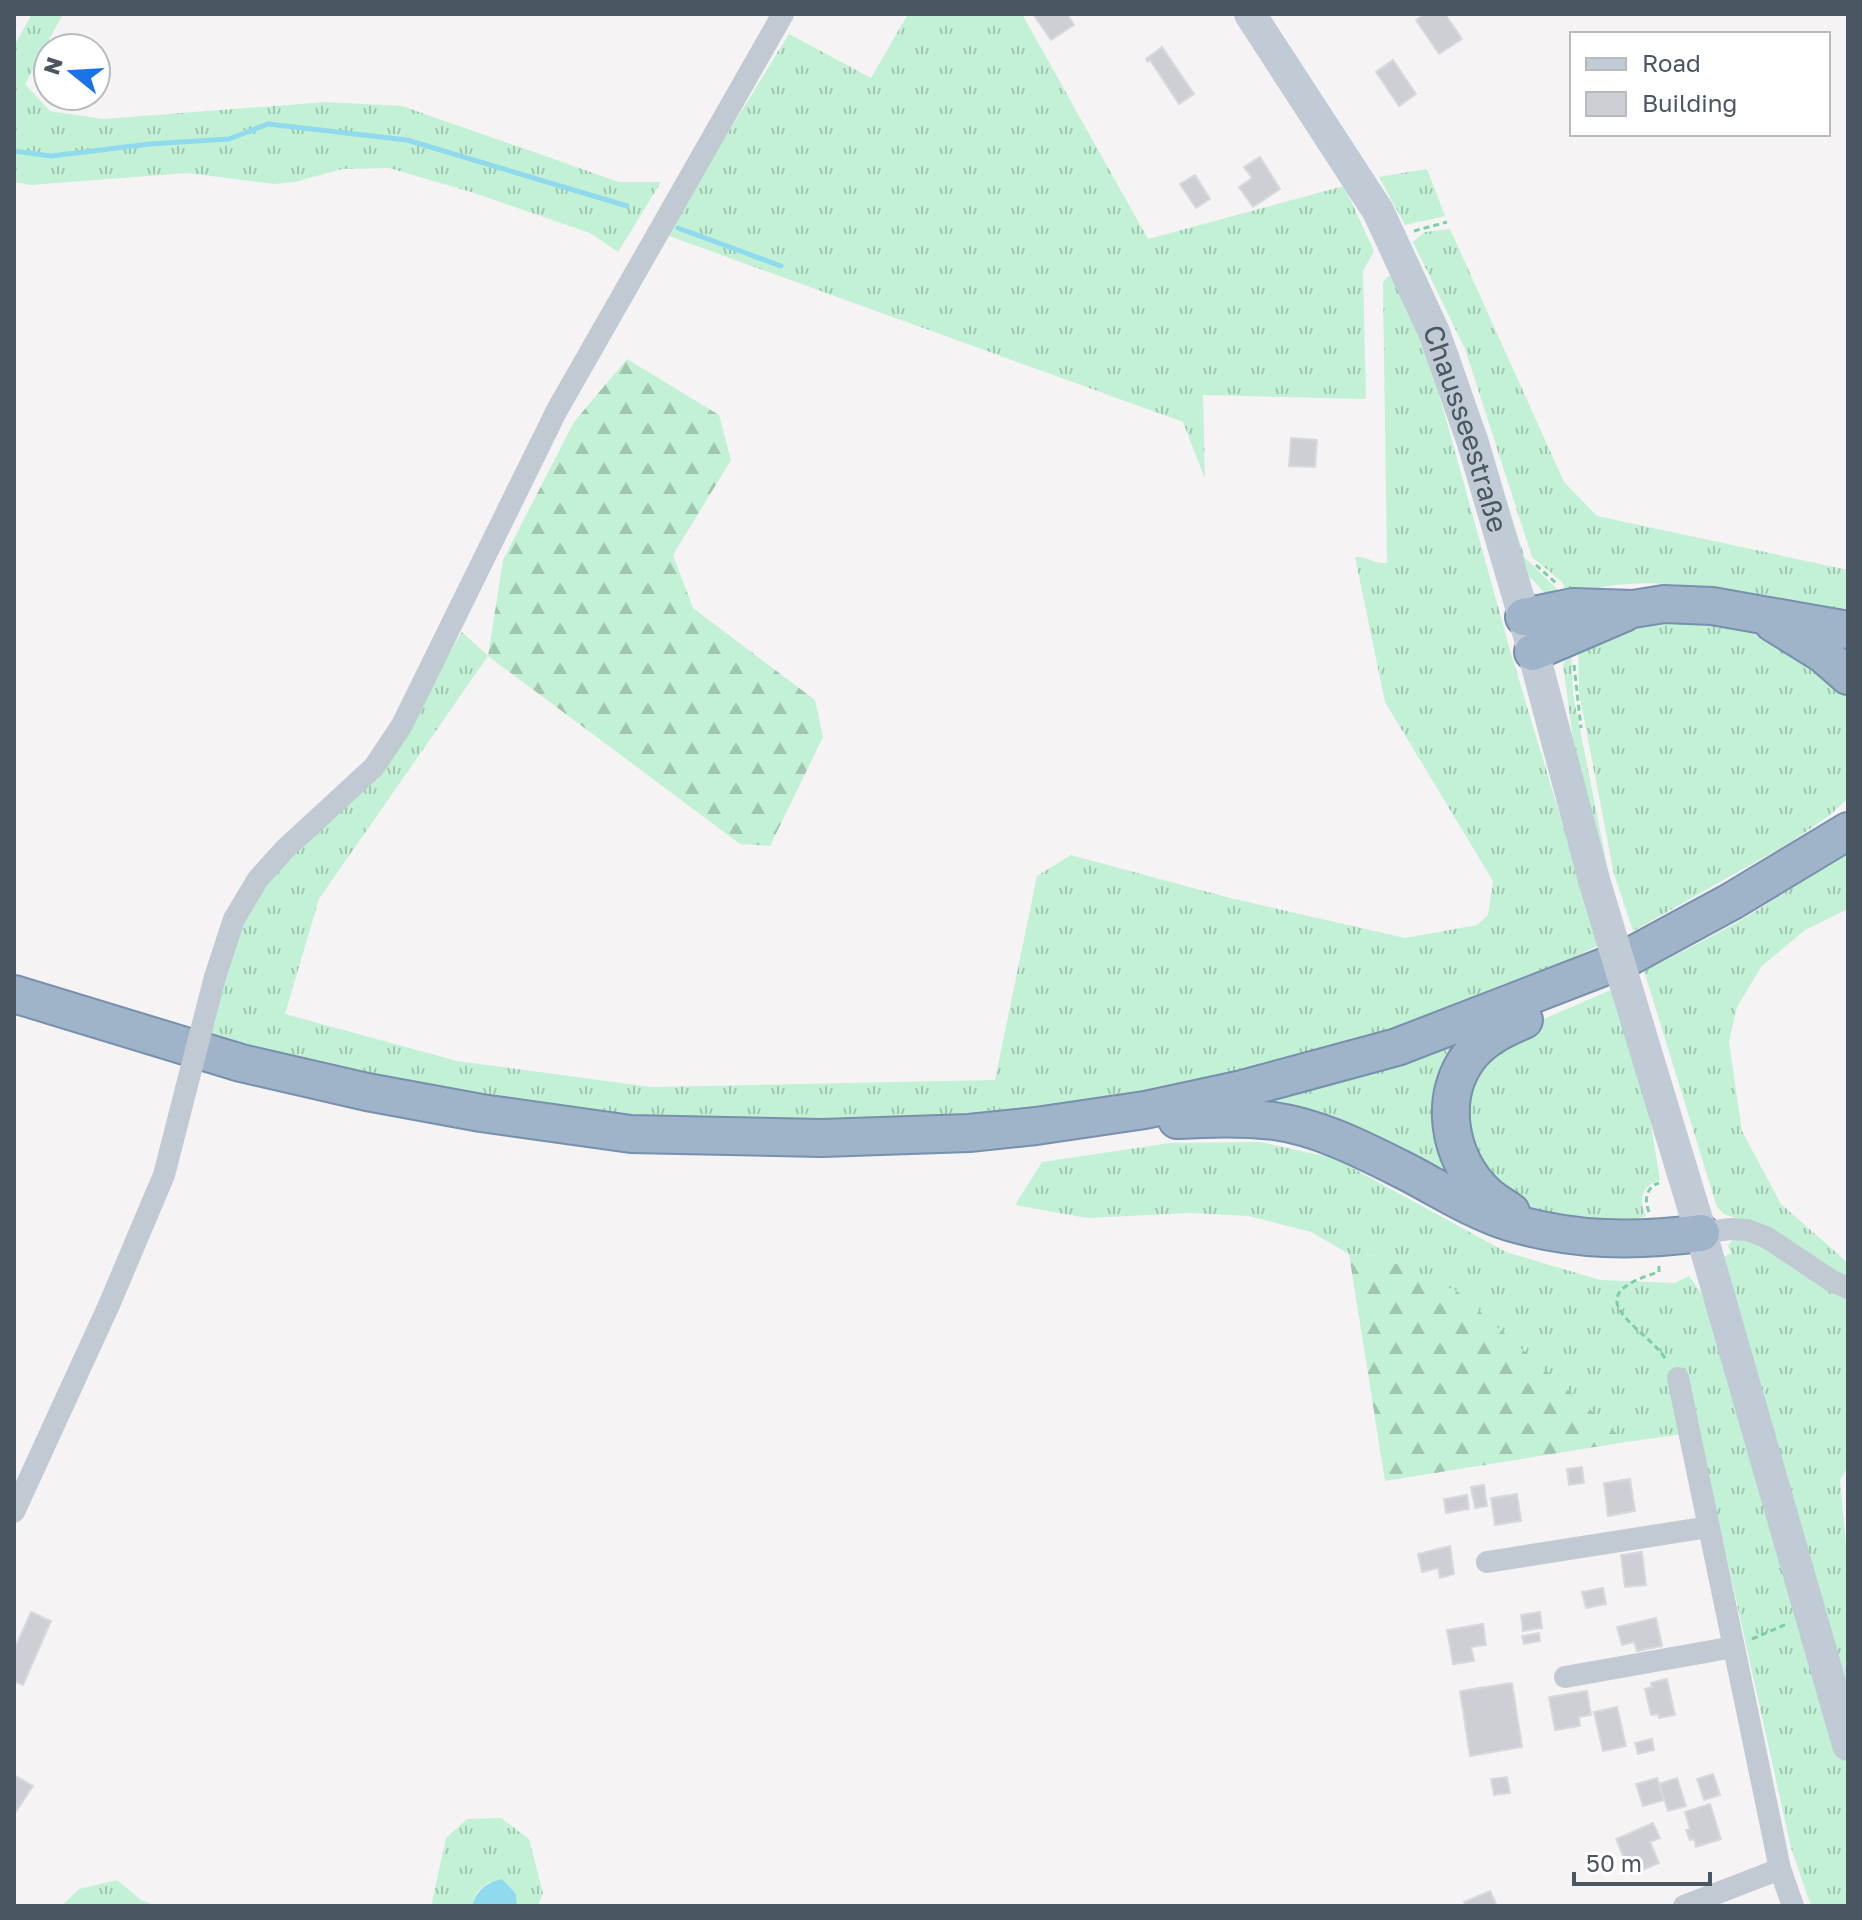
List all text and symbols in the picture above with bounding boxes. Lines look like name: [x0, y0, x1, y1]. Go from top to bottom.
north arrow: [32, 32, 112, 112]
legend: [1570, 32, 1830, 136]
text: Road: [1642, 48, 1701, 77]
text: N: [37, 54, 68, 78]
text: Building: [1642, 88, 1737, 117]
street label: Chausseestraße: [1417, 320, 1515, 536]
scale bar: [1574, 1836, 1710, 1886]
text: 50 m: [1586, 1848, 1642, 1877]

